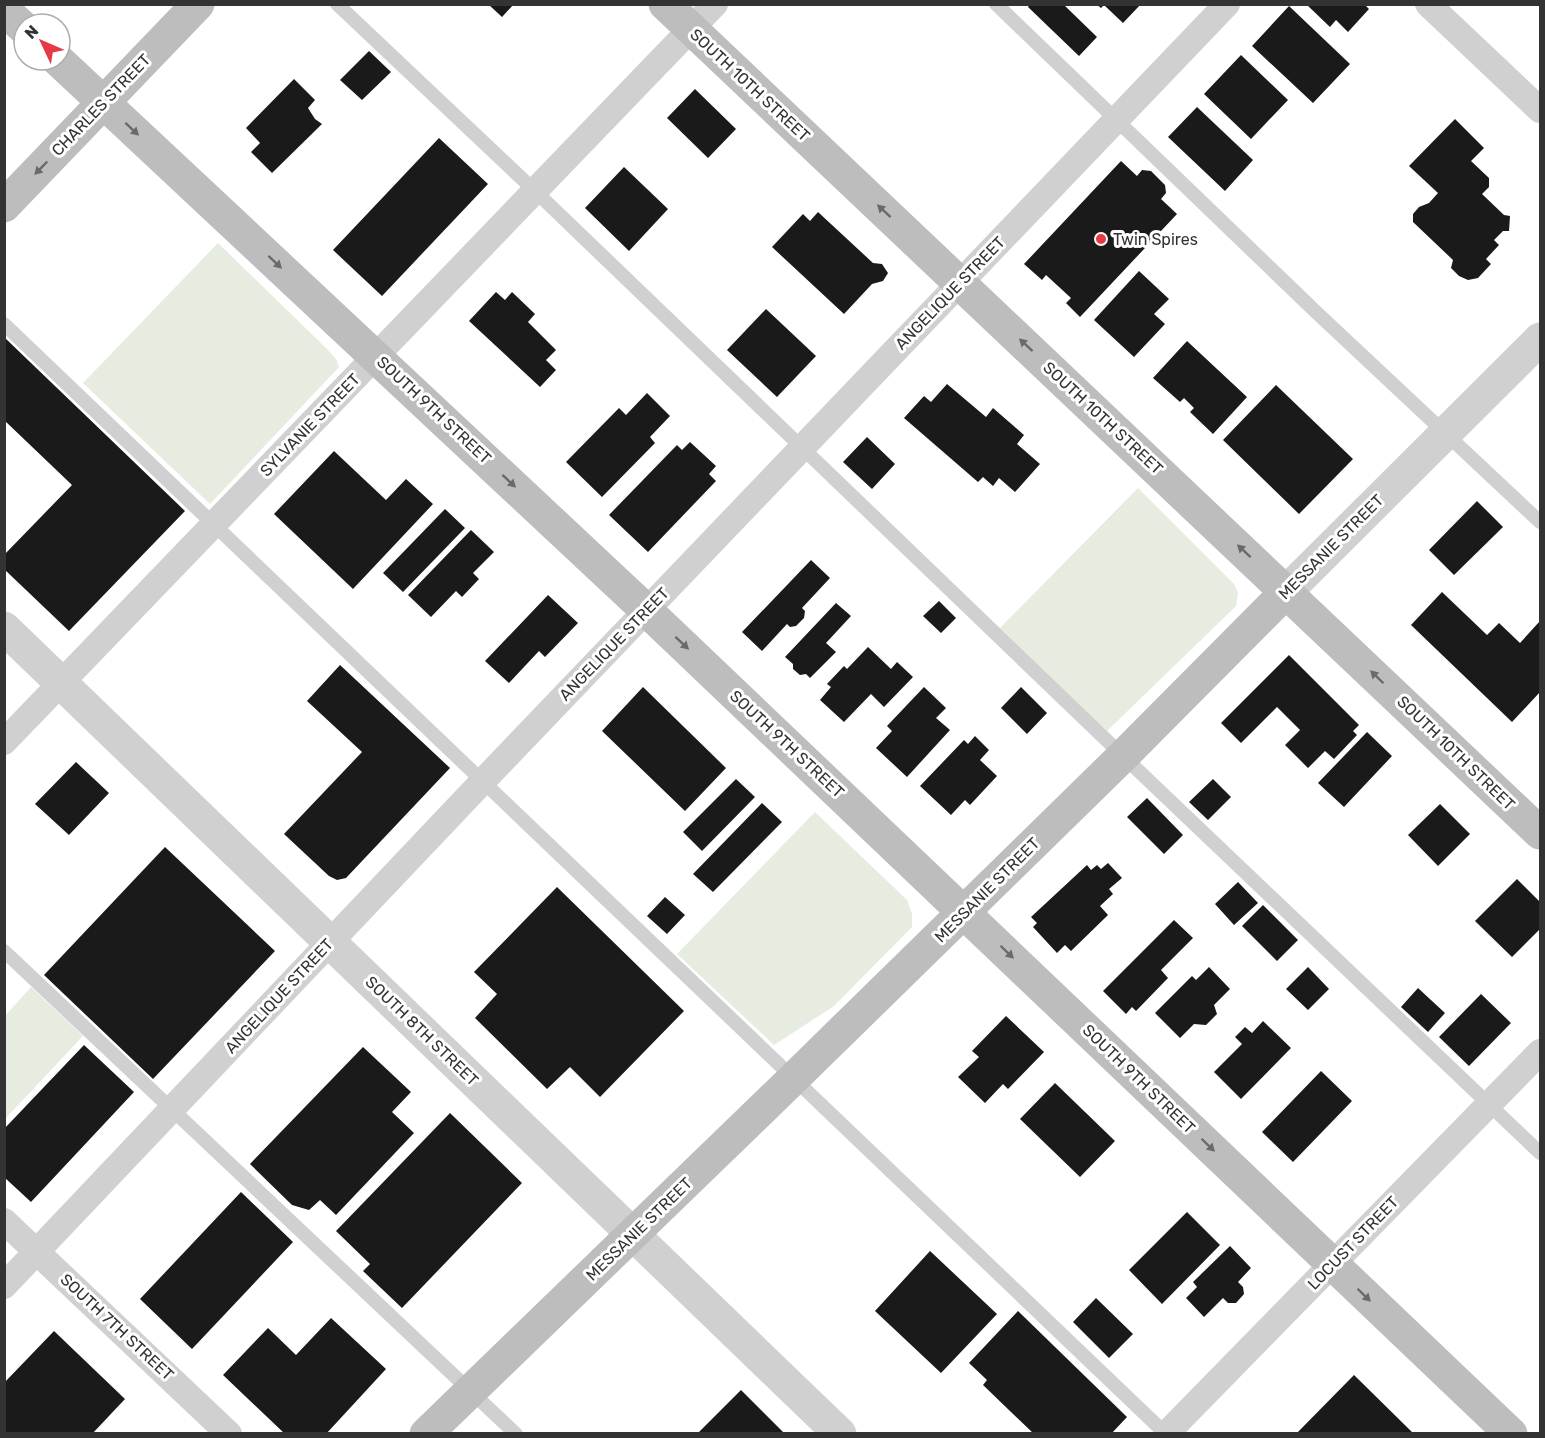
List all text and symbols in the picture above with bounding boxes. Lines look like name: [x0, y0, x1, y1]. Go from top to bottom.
north arrow: [12, 12, 72, 72]
text: N: [21, 21, 42, 43]
street label: SOUTH 10TH STREET: [686, 25, 814, 145]
street label: CHARLES STREET: [48, 50, 154, 160]
one-way arrow: [125, 121, 139, 135]
one-way arrow: [34, 160, 48, 174]
one-way arrow: [877, 205, 891, 219]
place label: Twin Spires: [1113, 230, 1198, 249]
marker: Twin Spires: [1094, 232, 1108, 246]
street label: ANGELIQUE STREET: [891, 233, 1009, 353]
one-way arrow: [267, 254, 281, 268]
one-way arrow: [1018, 338, 1033, 352]
street label: SOUTH 9TH STREET: [373, 352, 495, 468]
street label: SOUTH 10TH STREET: [1039, 358, 1167, 478]
street label: SYLVANIE STREET: [256, 370, 364, 480]
one-way arrow: [501, 474, 516, 487]
street label: MESSANIE STREET: [1275, 491, 1387, 603]
one-way arrow: [1237, 545, 1252, 558]
street label: ANGELIQUE STREET: [555, 584, 673, 704]
one-way arrow: [674, 636, 689, 650]
one-way arrow: [1369, 670, 1384, 684]
street label: SOUTH 9TH STREET: [726, 686, 848, 802]
street label: SOUTH 10TH STREET: [1393, 692, 1519, 814]
street label: MESSANIE STREET: [931, 834, 1043, 946]
street label: ANGELIQUE STREET: [221, 935, 337, 1057]
one-way arrow: [999, 945, 1014, 959]
street label: SOUTH 8TH STREET: [362, 972, 482, 1090]
street label: SOUTH 9TH STREET: [1079, 1020, 1199, 1138]
one-way arrow: [1200, 1138, 1215, 1151]
street label: MESSANIE STREET: [582, 1173, 696, 1285]
street label: LOCUST STREET: [1304, 1192, 1402, 1294]
street label: SOUTH 7TH STREET: [57, 1270, 177, 1384]
one-way arrow: [1357, 1287, 1371, 1301]

